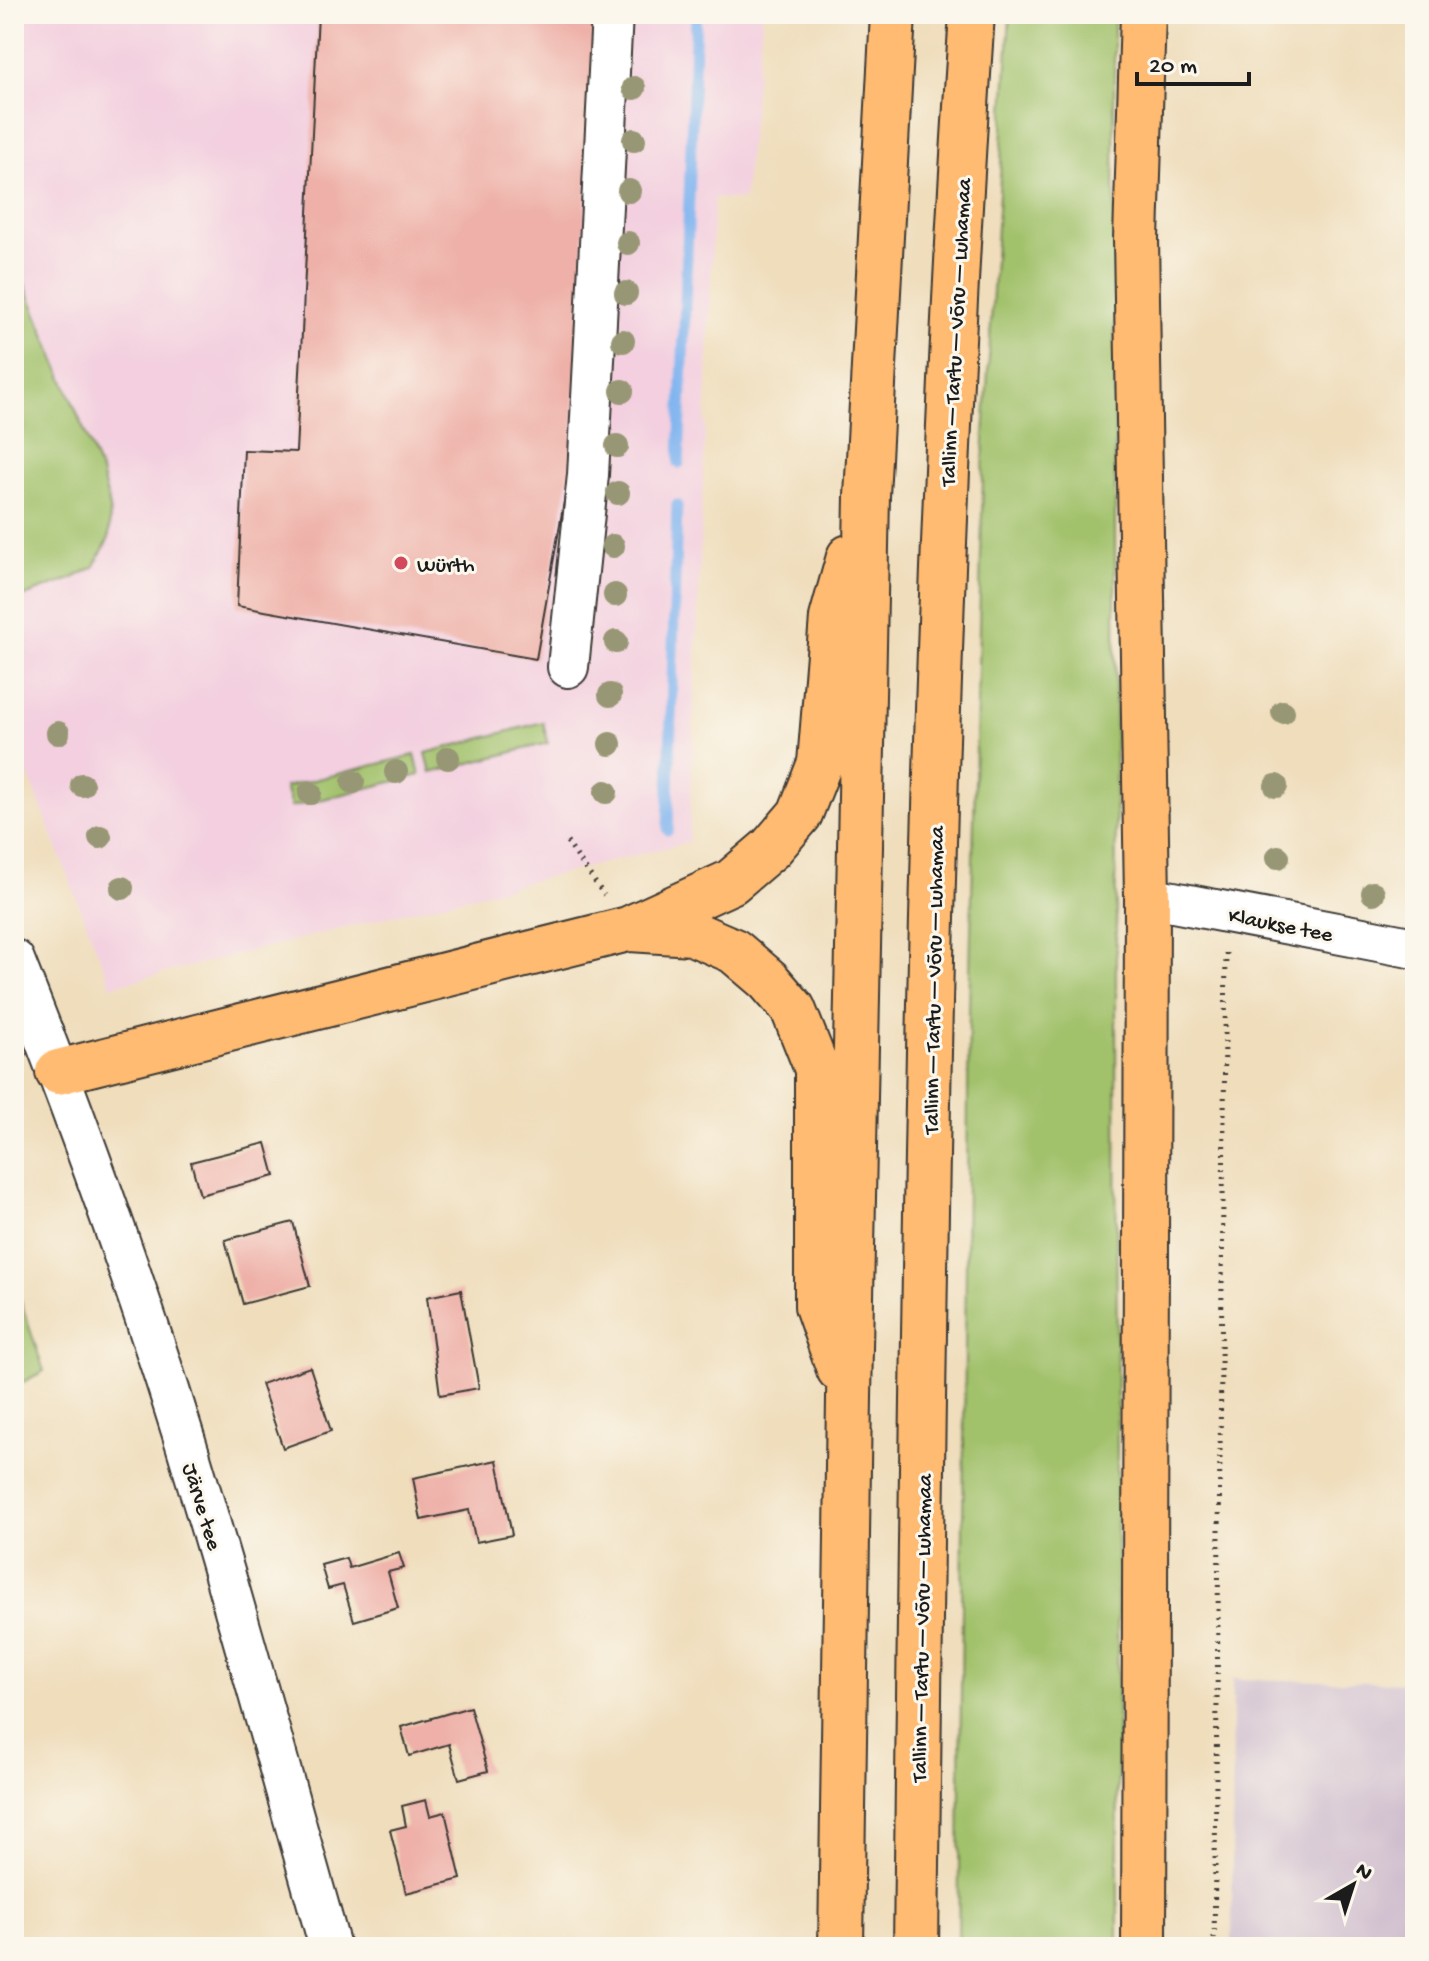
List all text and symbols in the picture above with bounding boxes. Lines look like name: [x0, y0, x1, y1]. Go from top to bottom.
scale bar: [1137, 36, 1249, 86]
text: 20 m: [1149, 53, 1197, 82]
street label: Tallinn — Tartu — Võru — Luhamaa: [937, 177, 979, 489]
marker: Würth: [392, 554, 410, 572]
place label: Würth: [417, 554, 475, 580]
street label: Tallinn — Tartu — Võru — Luhamaa: [920, 825, 952, 1136]
street label: Klaukse tee: [1226, 904, 1335, 950]
street label: Järve tee: [175, 1461, 226, 1554]
street label: Tallinn — Tartu — Võru — Luhamaa: [908, 1473, 940, 1784]
north arrow: [1313, 1845, 1393, 1925]
text: N: [1349, 1858, 1377, 1887]

